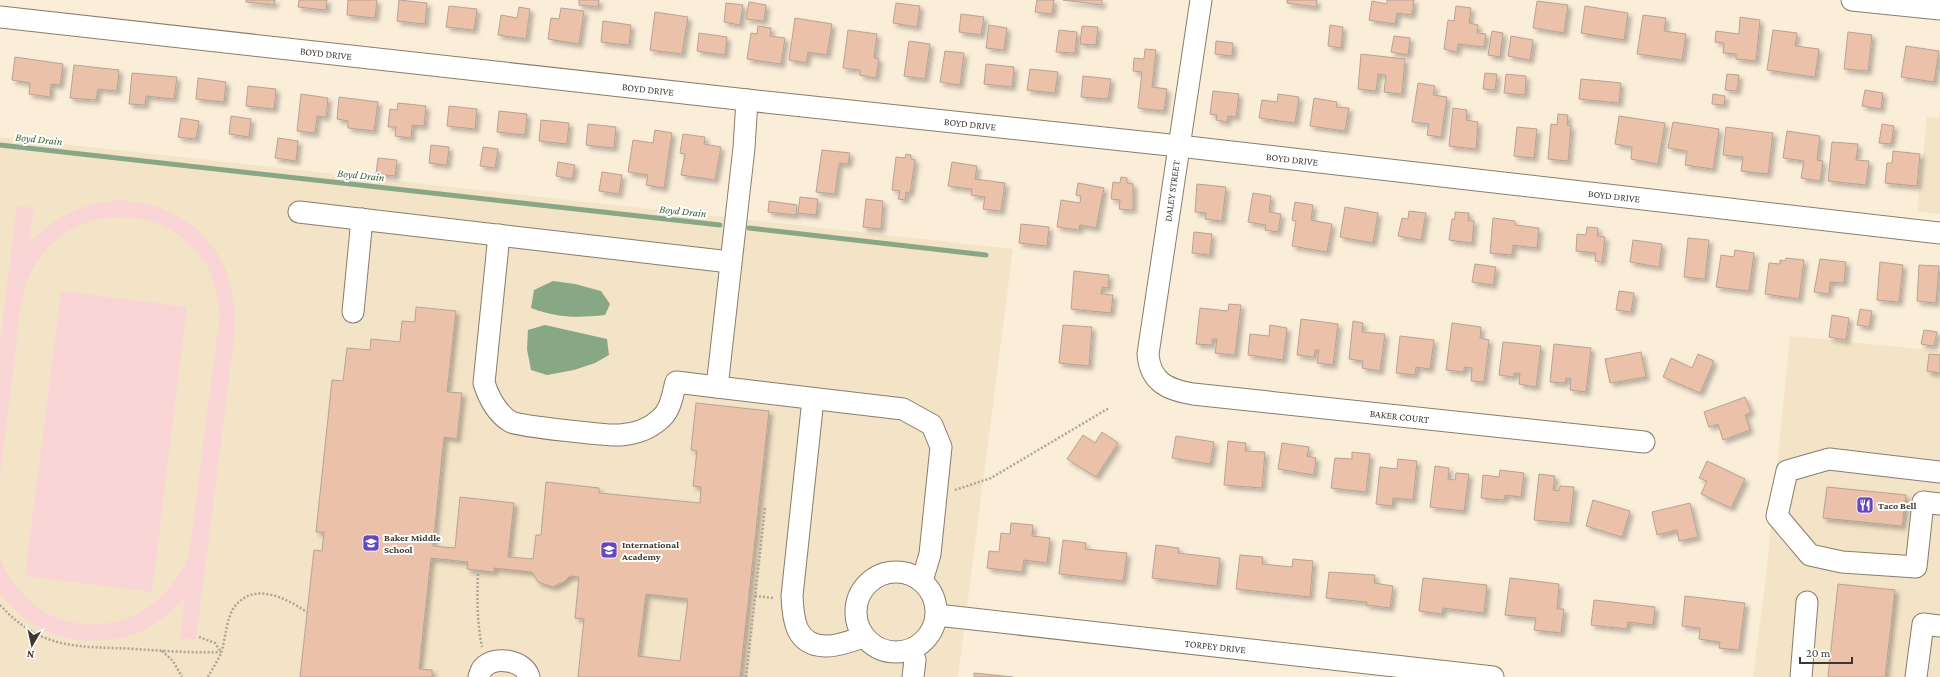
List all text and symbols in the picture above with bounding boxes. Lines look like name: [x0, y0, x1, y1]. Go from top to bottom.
street label: BOYD DRIVE: [299, 45, 353, 62]
street label: BOYD DRIVE: [622, 81, 675, 97]
street label: BOYD DRIVE: [944, 116, 997, 132]
water label: Boyd Drain: [15, 131, 64, 148]
street label: BOYD DRIVE: [1266, 151, 1319, 167]
street label: DALEY STREET: [1162, 159, 1182, 222]
water label: Boyd Drain: [337, 167, 386, 184]
street label: BOYD DRIVE: [1588, 187, 1641, 204]
water label: Boyd Drain: [659, 203, 708, 220]
street label: BAKER COURT: [1369, 407, 1430, 425]
restaurant icon: Taco Bell: [1855, 495, 1875, 515]
place label: Taco Bell: [1878, 500, 1917, 511]
place label: Baker Middle School: [384, 532, 441, 555]
school or university icon: Baker Middle School: [361, 533, 381, 553]
place label: International Academy: [621, 539, 679, 562]
school or university icon: International Academy: [599, 540, 619, 560]
north arrow: [12, 625, 52, 665]
street label: TORPEY DRIVE: [1184, 637, 1247, 655]
scale bar: [1800, 639, 1852, 665]
text: 20 m: [1806, 646, 1831, 660]
text: N: [25, 648, 35, 661]

